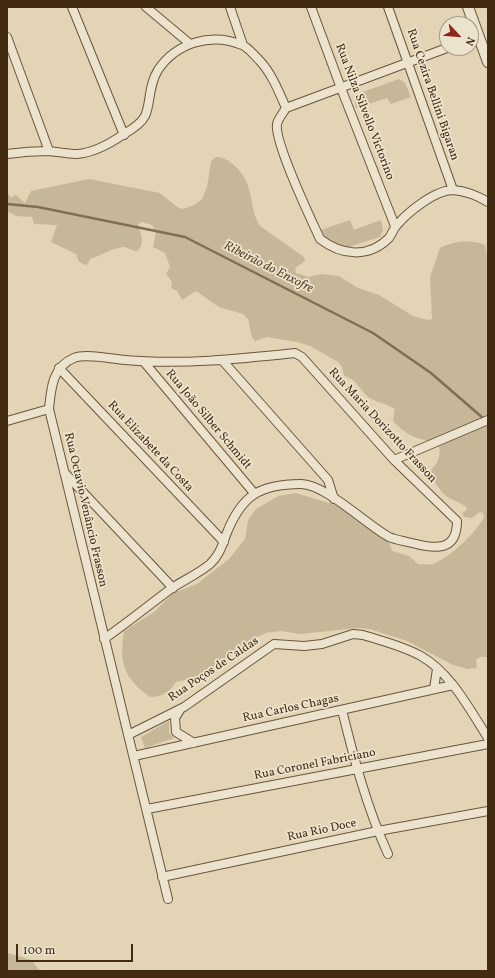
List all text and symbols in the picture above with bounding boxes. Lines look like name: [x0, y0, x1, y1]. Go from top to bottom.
north arrow: [439, 16, 479, 56]
street label: Rua Cezira Bellini Bigaran: [403, 27, 461, 163]
text: N: [461, 34, 478, 48]
street label: Rua Nilza Silvello Victorino: [331, 42, 397, 182]
water label: Ribeirão do Enxofre: [221, 239, 315, 297]
street label: Rua Maria Dorizotto Frasson: [325, 366, 439, 486]
street label: Rua João Silber Schmidt: [162, 367, 254, 473]
street label: Rua Elizabete da Costa: [104, 399, 196, 495]
street label: Rua Octavio Venâncio Frasson: [60, 431, 110, 589]
street label: Rua Poços de Caldas: [166, 634, 262, 706]
street label: Rua Carlos Chagas: [242, 692, 340, 726]
street label: Rua Coronel Fabriciano: [253, 746, 377, 784]
street label: Rua Rio Doce: [286, 817, 358, 845]
scale bar: [18, 936, 135, 962]
text: 100 m: [23, 943, 55, 959]

